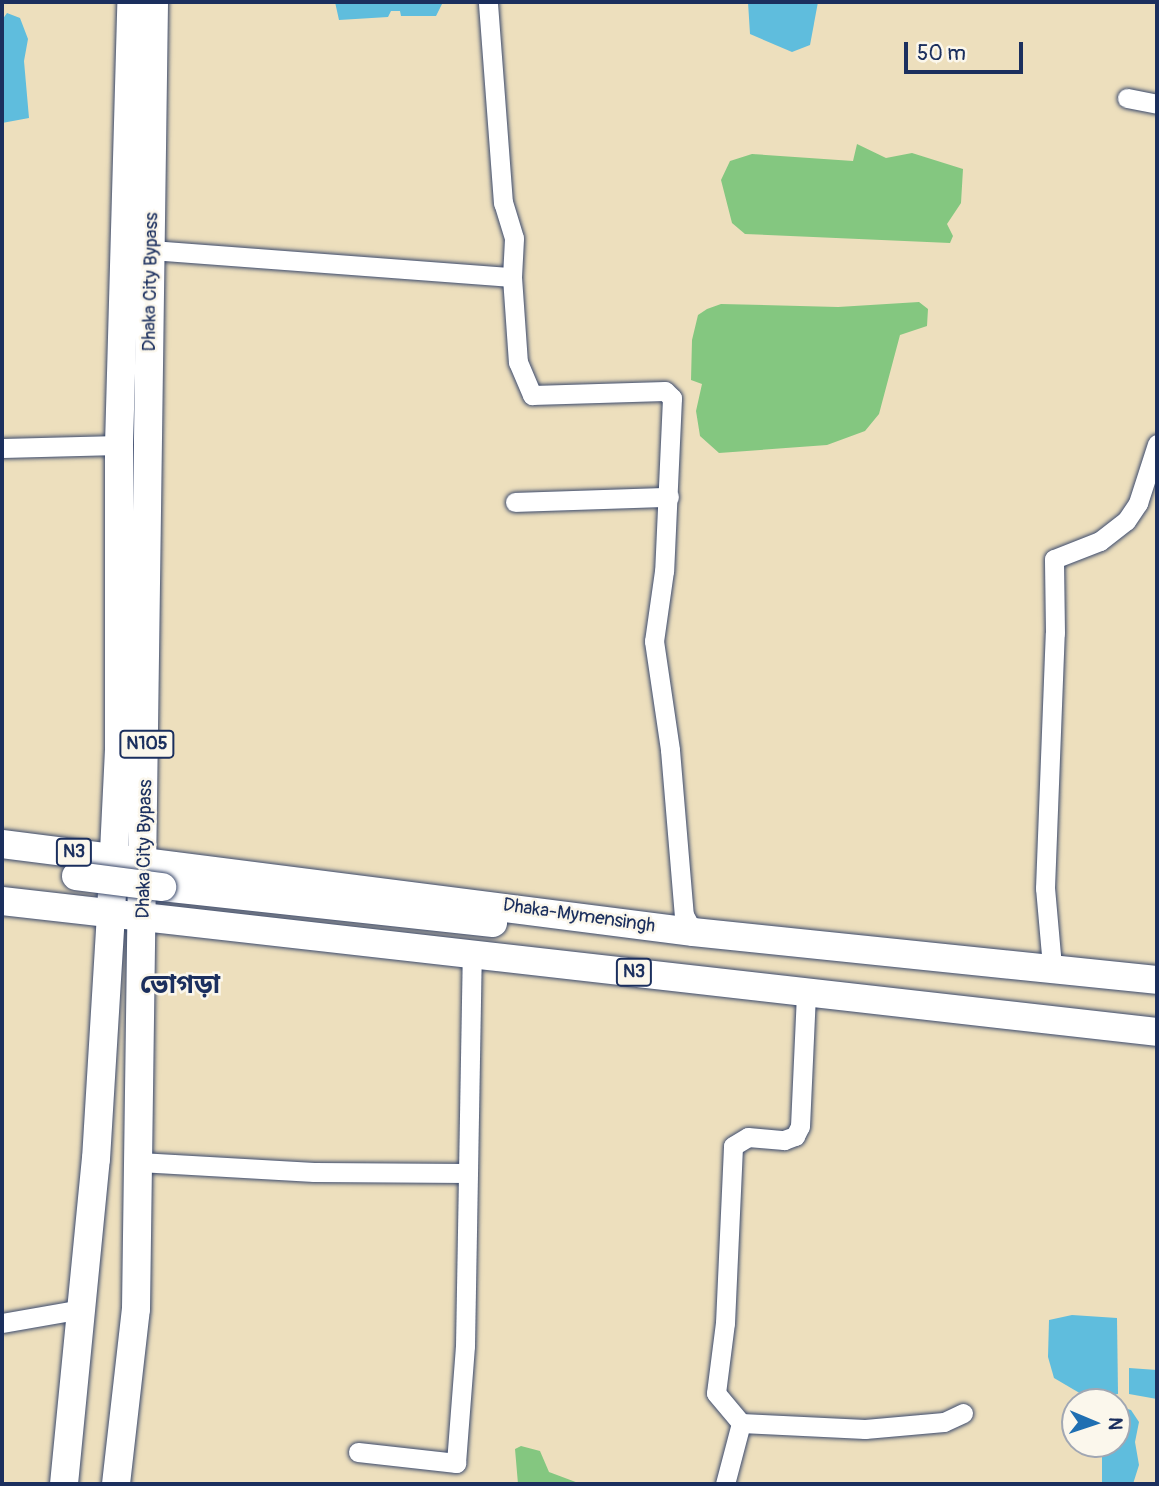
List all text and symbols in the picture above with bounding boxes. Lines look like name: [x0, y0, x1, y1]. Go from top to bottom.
scale bar: [907, 28, 1026, 72]
text: 50 m: [917, 40, 966, 67]
street label: Dhaka City Bypass: [138, 212, 164, 352]
road number: N105: [119, 730, 175, 758]
street label: Dhaka City Bypass: [132, 779, 158, 919]
road number: N3: [55, 838, 93, 866]
street label: Dhaka-Mymensingh: [501, 894, 657, 938]
road number: N3: [615, 958, 653, 987]
district label: ভোগড়া: [140, 970, 220, 1002]
north arrow: [1061, 1388, 1131, 1458]
text: N: [1103, 1417, 1127, 1430]

